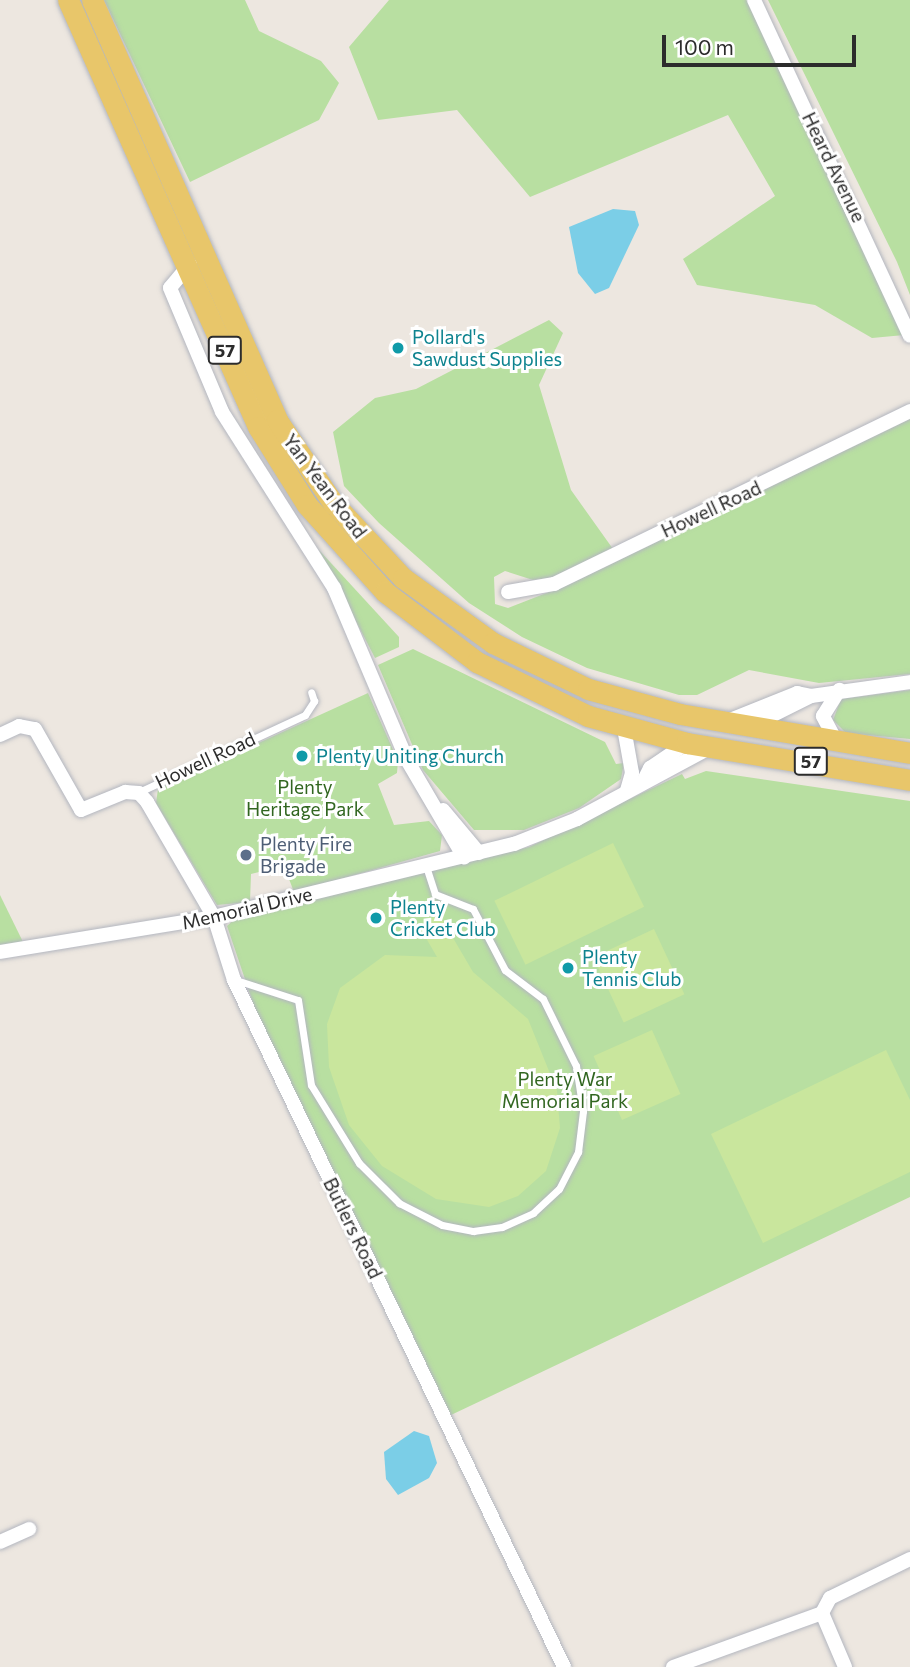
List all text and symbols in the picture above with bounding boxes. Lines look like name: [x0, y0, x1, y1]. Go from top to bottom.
scale bar: [665, 21, 859, 65]
text: 100 m: [675, 34, 734, 59]
street label: Heard Avenue: [798, 108, 870, 226]
place label: Pollard's Sawdust Supplies: [412, 326, 562, 370]
road number: 57: [208, 336, 243, 364]
marker: Pollard's Sawdust Supplies: [390, 340, 406, 356]
street label: Yan Yean Road: [278, 429, 372, 543]
street label: Howell Road: [657, 476, 765, 542]
street label: Howell Road: [151, 727, 259, 793]
place label: Plenty Uniting Church: [316, 745, 504, 767]
road number: 57: [794, 746, 828, 776]
marker: Plenty Uniting Church: [294, 748, 310, 764]
park label: Plenty Heritage Park: [246, 776, 364, 820]
place label: Plenty Fire Brigade: [260, 833, 352, 877]
marker: Plenty Fire Brigade: [238, 847, 254, 863]
street label: Memorial Drive: [180, 882, 314, 934]
place label: Plenty Cricket Club: [390, 896, 496, 940]
marker: Plenty Cricket Club: [368, 910, 384, 926]
place label: Plenty Tennis Club: [582, 946, 681, 990]
marker: Plenty Tennis Club: [560, 960, 576, 976]
park label: Plenty War Memorial Park: [502, 1068, 628, 1112]
street label: Butlers Road: [319, 1174, 387, 1282]

